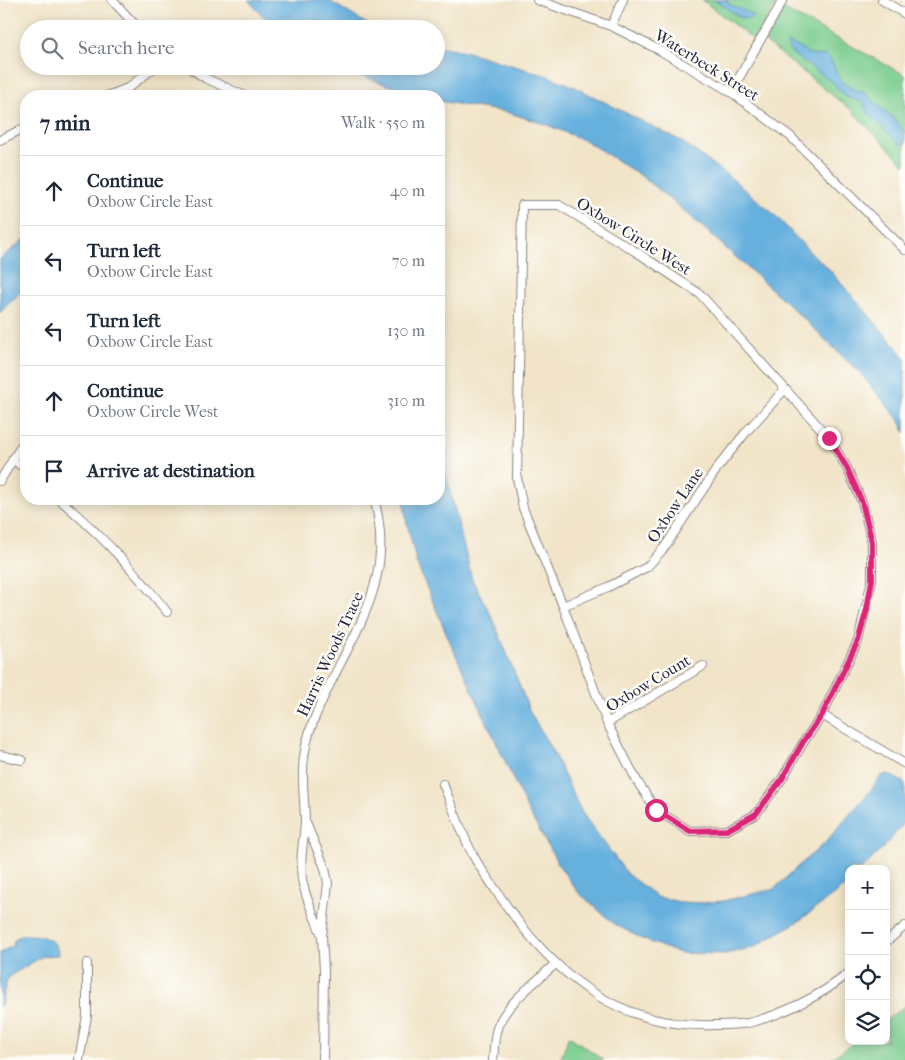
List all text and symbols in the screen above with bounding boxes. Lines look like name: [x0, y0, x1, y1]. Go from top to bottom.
search box: [20, 20, 445, 75]
street label: Waterbeck Street: [650, 25, 763, 105]
icon: search: [38, 34, 66, 62]
text: Search here: [78, 37, 174, 59]
text: 7 min: [40, 111, 91, 135]
text: Walk · 550 m: [341, 113, 425, 132]
text: Continue: [87, 170, 163, 192]
icon: ahead: [40, 177, 68, 205]
text: 40 m: [390, 181, 425, 200]
text: Oxbow Circle East: [87, 192, 213, 211]
street label: Oxbow Circle West: [573, 193, 695, 279]
text: Turn left: [87, 240, 161, 262]
icon: left: [40, 247, 68, 275]
text: 70 m: [392, 251, 425, 270]
text: Oxbow Circle East: [87, 262, 213, 281]
text: Turn left: [87, 310, 161, 332]
icon: left: [40, 317, 68, 345]
text: 130 m: [387, 321, 425, 340]
text: Oxbow Circle East: [87, 332, 213, 351]
text: Continue: [87, 380, 163, 402]
icon: ahead: [40, 387, 68, 415]
text: 310 m: [387, 391, 425, 410]
text: Oxbow Circle West: [87, 402, 219, 421]
route end: [818, 427, 841, 450]
icon: arrive: [40, 457, 68, 485]
text: Arrive at destination: [87, 460, 255, 482]
street label: Oxbow Lane: [643, 464, 707, 546]
street label: Harris Woods Trace: [293, 589, 367, 719]
street label: Oxbow Count: [602, 650, 694, 716]
route start: [645, 799, 668, 822]
map controls: [845, 865, 890, 1045]
button: +: [845, 865, 890, 910]
button: −: [845, 910, 890, 955]
button: locate: [845, 955, 890, 1000]
button: layers: [845, 1000, 890, 1045]

